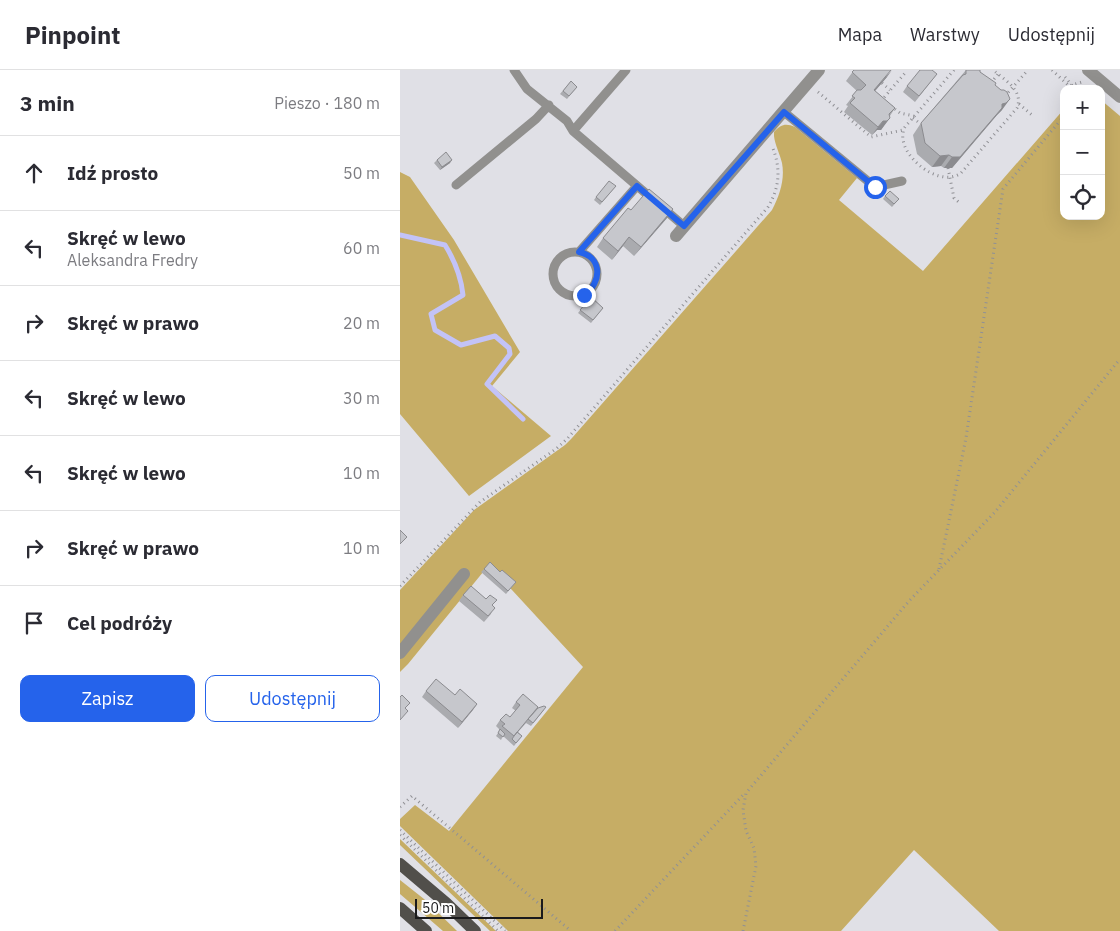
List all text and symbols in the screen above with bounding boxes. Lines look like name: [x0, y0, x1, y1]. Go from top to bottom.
text: Pinpoint: [25, 19, 120, 51]
text: Mapa: [838, 23, 882, 46]
text: Warstwy: [910, 23, 980, 46]
text: Udostępnij: [1008, 23, 1095, 46]
map controls: [1060, 85, 1105, 220]
button: +: [1060, 85, 1105, 130]
text: 3 min: [20, 89, 75, 117]
text: Pieszo · 180 m: [274, 93, 380, 113]
button: −: [1060, 130, 1105, 175]
icon: ahead: [20, 159, 48, 187]
text: Idź prosto: [67, 161, 158, 185]
text: 50 m: [343, 163, 380, 183]
button: locate: [1060, 175, 1105, 220]
route start: [864, 176, 887, 199]
text: Skręć w lewo: [67, 226, 186, 250]
icon: left: [20, 234, 48, 262]
text: 60 m: [343, 238, 380, 258]
text: Aleksandra Fredry: [67, 250, 198, 270]
route end: [573, 284, 596, 307]
icon: right: [20, 309, 48, 337]
text: Skręć w prawo: [67, 311, 199, 335]
text: 20 m: [343, 313, 380, 333]
icon: left: [20, 384, 48, 412]
text: Skręć w lewo: [67, 386, 186, 410]
text: 30 m: [343, 388, 380, 408]
icon: left: [20, 459, 48, 487]
text: Skręć w lewo: [67, 461, 186, 485]
text: 10 m: [343, 463, 380, 483]
icon: right: [20, 534, 48, 562]
text: Skręć w prawo: [67, 536, 199, 560]
text: 10 m: [343, 538, 380, 558]
icon: arrive: [20, 609, 48, 637]
text: Cel podróży: [67, 611, 172, 635]
button: Zapisz: [20, 675, 195, 722]
button: Udostępnij: [205, 675, 380, 722]
scale bar: [415, 896, 542, 919]
text: 50 m: [422, 899, 454, 917]

